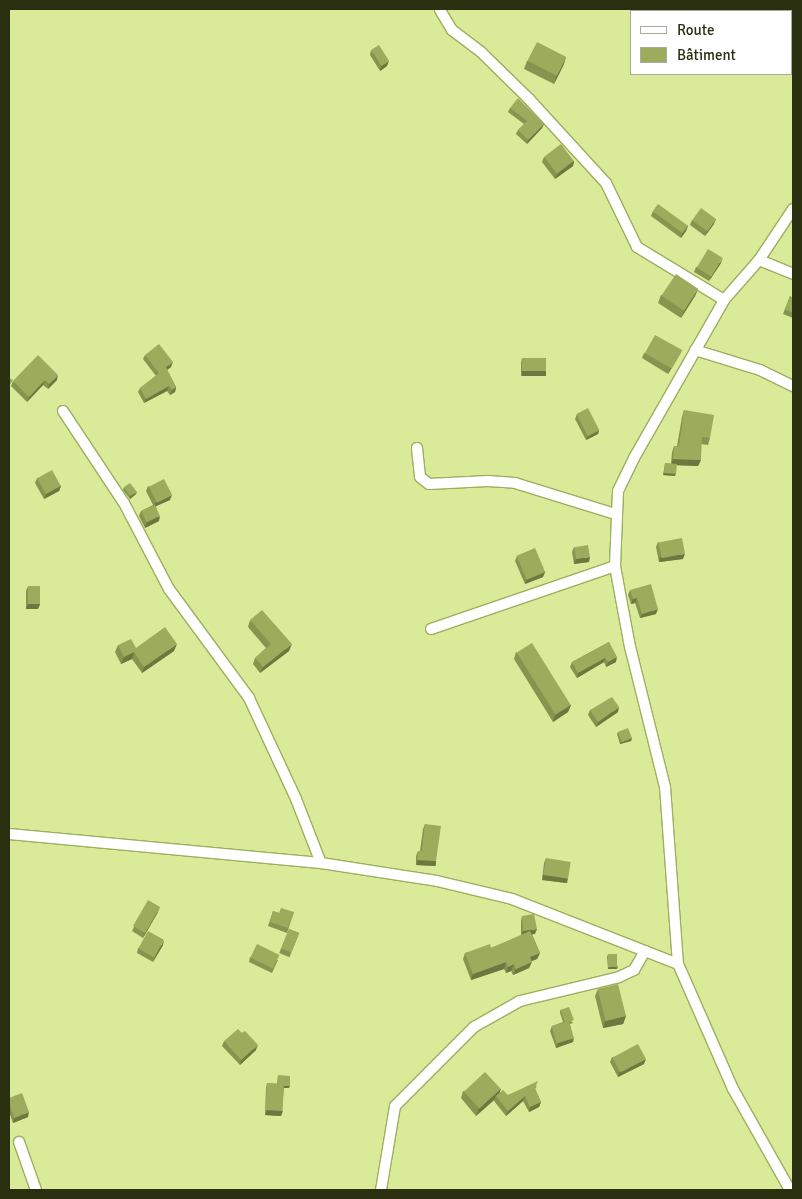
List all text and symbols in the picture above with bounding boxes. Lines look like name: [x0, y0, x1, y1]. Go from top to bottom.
legend: [630, 10, 792, 75]
text: Route: [677, 21, 714, 39]
text: Bâtiment: [677, 46, 736, 64]

